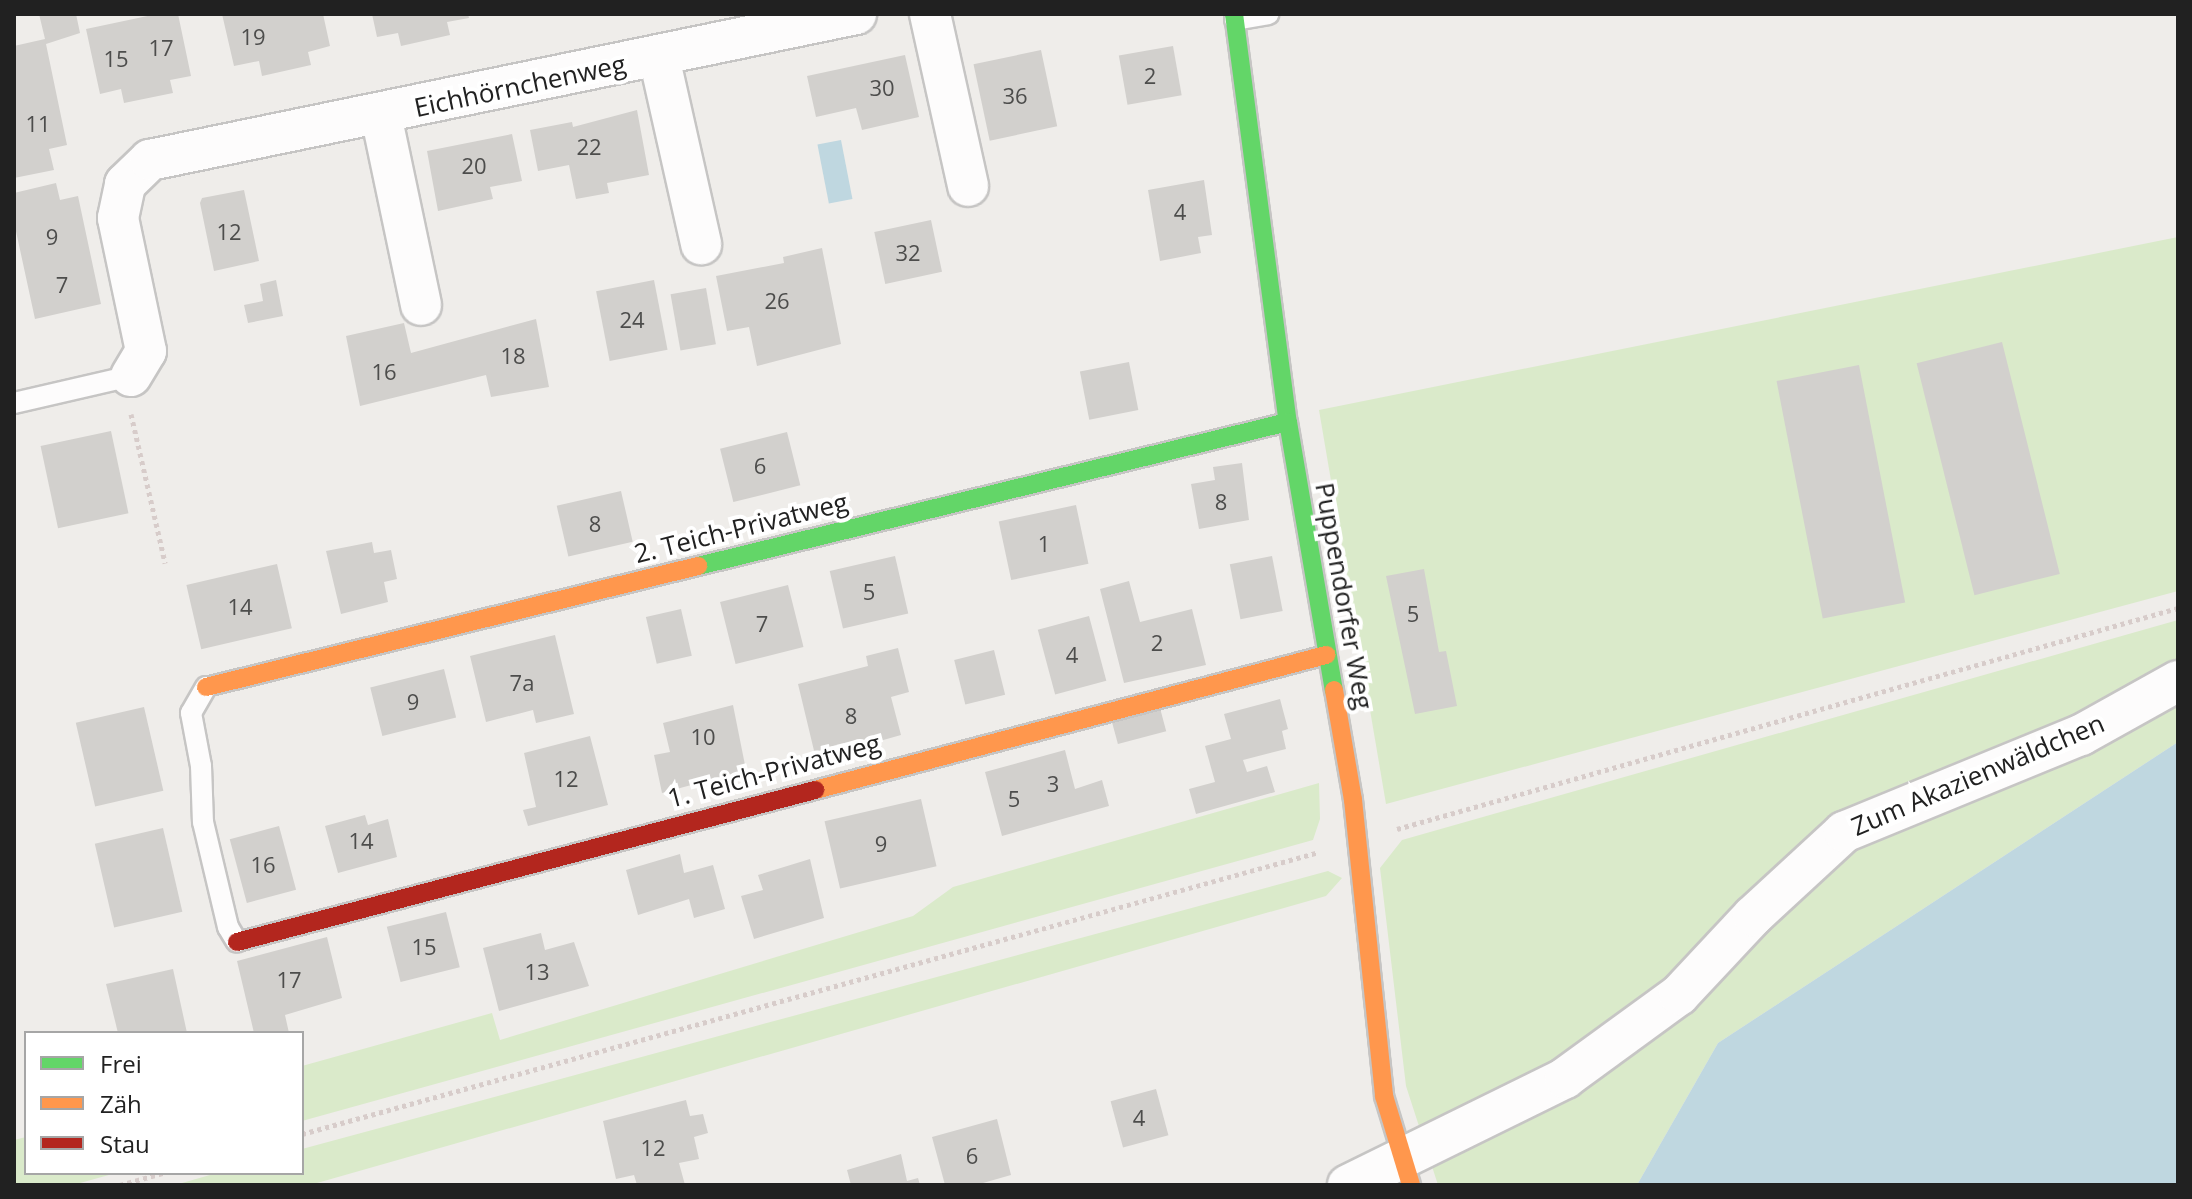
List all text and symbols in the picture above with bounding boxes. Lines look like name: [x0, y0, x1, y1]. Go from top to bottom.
house number: 19: [240, 24, 266, 50]
house number: 17: [148, 35, 174, 61]
house number: 15: [103, 46, 129, 72]
street label: Eichhörnchenweg: [411, 48, 629, 124]
house number: 2: [1144, 63, 1156, 89]
house number: 30: [869, 75, 895, 101]
house number: 36: [1002, 83, 1028, 109]
house number: 11: [25, 111, 51, 137]
house number: 22: [576, 134, 602, 160]
house number: 20: [461, 153, 487, 179]
house number: 4: [1174, 199, 1186, 225]
house number: 12: [216, 219, 242, 245]
house number: 9: [46, 224, 58, 250]
house number: 32: [895, 240, 921, 266]
house number: 7: [56, 272, 68, 298]
house number: 26: [764, 288, 790, 314]
house number: 24: [619, 307, 645, 333]
house number: 18: [500, 343, 526, 369]
house number: 16: [371, 359, 397, 385]
house number: 6: [754, 453, 766, 479]
street label: Puppendorfer Weg: [1309, 480, 1379, 712]
street label: 2. Teich-Privatweg: [631, 486, 851, 570]
house number: 8: [1215, 489, 1227, 515]
house number: 8: [589, 511, 601, 537]
house number: 1: [1038, 531, 1050, 557]
house number: 5: [863, 579, 875, 605]
house number: 14: [227, 594, 253, 620]
house number: 5: [1407, 601, 1419, 627]
house number: 7: [756, 611, 768, 637]
house number: 2: [1151, 630, 1163, 656]
house number: 4: [1066, 642, 1078, 668]
house number: 7a: [510, 670, 534, 696]
house number: 9: [407, 689, 419, 715]
house number: 8: [845, 703, 857, 729]
street label: Zum Akazienwäldchen: [1847, 708, 2109, 842]
house number: 10: [690, 724, 716, 750]
street label: 1. Teich-Privatweg: [664, 728, 884, 814]
house number: 12: [553, 766, 579, 792]
house number: 3: [1047, 771, 1059, 797]
house number: 5: [1008, 786, 1020, 812]
house number: 14: [348, 828, 374, 854]
house number: 9: [875, 831, 887, 857]
house number: 16: [250, 852, 276, 878]
house number: 15: [411, 934, 437, 960]
house number: 13: [524, 959, 550, 985]
house number: 17: [276, 967, 302, 993]
legend: [24, 1031, 304, 1175]
text: Frei: [100, 1047, 142, 1080]
text: Zäh: [100, 1087, 142, 1120]
house number: 4: [1133, 1105, 1145, 1131]
text: Stau: [100, 1127, 150, 1160]
house number: 12: [640, 1135, 666, 1161]
house number: 6: [966, 1143, 978, 1169]

